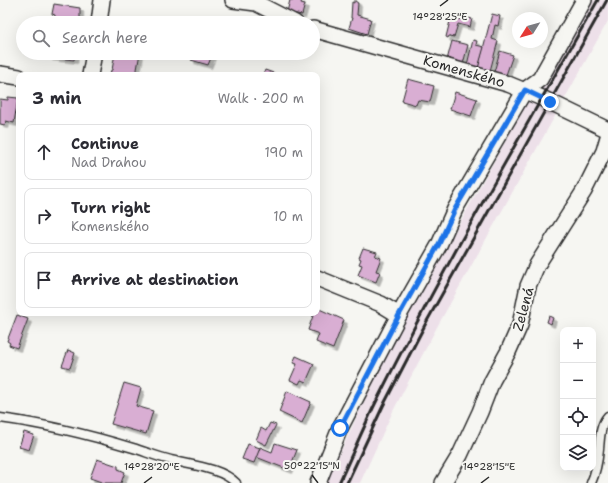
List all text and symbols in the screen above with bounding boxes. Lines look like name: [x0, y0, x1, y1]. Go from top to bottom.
text: 14°28'25"E: [413, 10, 467, 23]
north arrow: [512, 12, 548, 48]
search box: [16, 16, 320, 60]
icon: search: [30, 27, 52, 49]
text: Search here: [62, 28, 148, 48]
street label: Komenského: [421, 51, 507, 91]
text: 3 min: [32, 87, 82, 109]
text: Walk · 200 m: [218, 90, 304, 107]
route end: [541, 93, 559, 111]
text: Continue: [71, 134, 139, 154]
icon: ahead: [33, 141, 55, 163]
text: 190 m: [264, 144, 303, 161]
text: Nad Drahou: [71, 154, 147, 171]
text: Turn right: [71, 198, 151, 218]
icon: right: [33, 205, 55, 227]
text: 10 m: [273, 208, 303, 225]
text: Komenského: [71, 218, 149, 235]
icon: arrive: [33, 269, 55, 291]
text: Arrive at destination: [71, 270, 239, 290]
street label: Zelená: [508, 285, 538, 333]
map controls: [560, 327, 596, 471]
button: +: [560, 327, 596, 363]
button: −: [560, 363, 596, 399]
button: locate: [560, 399, 596, 435]
route start: [331, 419, 349, 437]
button: layers: [560, 435, 596, 471]
text: 50°22'15"N: [284, 459, 340, 472]
text: 14°28'20"E: [124, 460, 180, 473]
text: 14°28'15"E: [463, 460, 515, 473]

